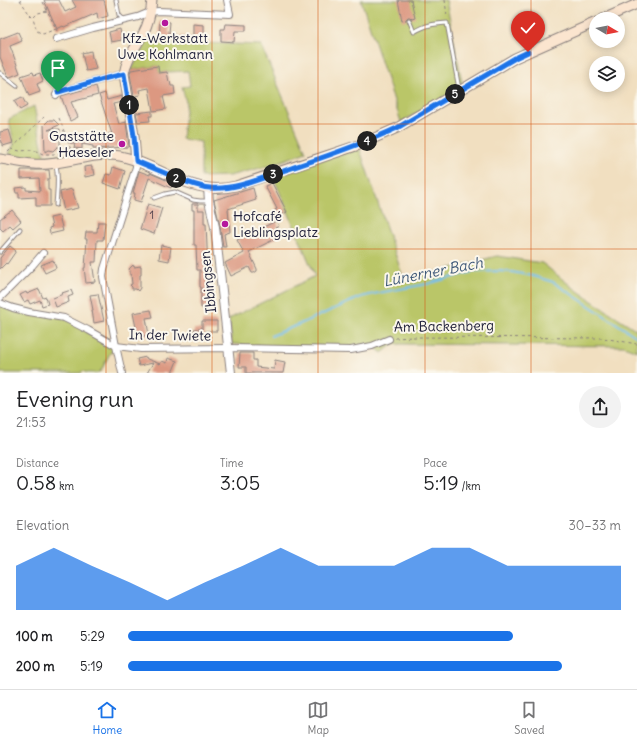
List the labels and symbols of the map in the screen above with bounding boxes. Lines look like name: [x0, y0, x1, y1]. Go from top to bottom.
pin: [511, 11, 545, 52]
north arrow: [589, 12, 625, 48]
marker: Kfz-Werkstatt Uwe Kohlmann: [160, 18, 170, 28]
place label: Kfz-Werkstatt Uwe Kohlmann: [117, 29, 213, 63]
pin: [41, 51, 75, 92]
pin: 5: [445, 84, 465, 104]
pin: 1: [119, 95, 139, 115]
place label: Gaststätte Haeseler: [49, 127, 114, 161]
pin: 4: [357, 131, 377, 151]
marker: Gaststätte Haeseler: [117, 139, 127, 149]
pin: 3: [263, 164, 283, 184]
pin: 2: [166, 168, 186, 188]
house number: 1: [150, 207, 154, 222]
place label: Hofcafé Lieblingsplatz: [233, 207, 318, 241]
marker: Hofcafé Lieblingsplatz: [220, 219, 230, 229]
street label: Ibbingsen: [196, 250, 220, 314]
water label: Lünerner Bach: [382, 253, 484, 290]
street label: Am Backenberg: [394, 316, 494, 336]
street label: In der Twiete: [129, 325, 211, 345]

